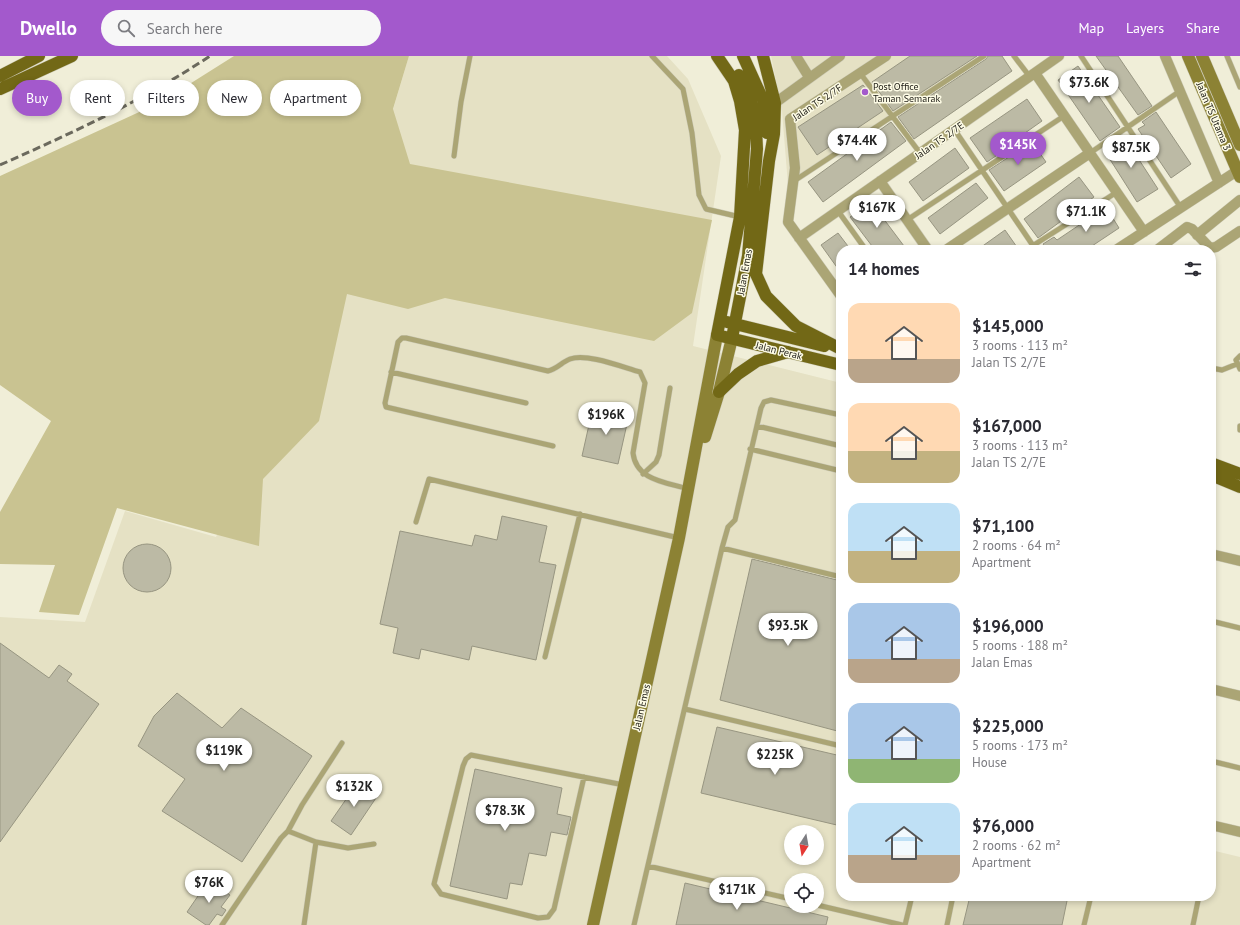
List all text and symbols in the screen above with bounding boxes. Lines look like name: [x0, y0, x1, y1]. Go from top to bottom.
search box: [101, 10, 381, 46]
text: Dwello: [20, 16, 77, 40]
icon: search: [115, 17, 137, 39]
text: Search here: [147, 19, 223, 38]
text: Map: [1078, 19, 1104, 37]
text: Layers: [1126, 19, 1164, 37]
text: Share: [1186, 19, 1220, 37]
pin: $73.6K: [1056, 70, 1122, 104]
text: $73.6K: [1069, 74, 1109, 91]
street label: Jalan TS Utama 3: [1193, 79, 1234, 152]
chip: Buy: [12, 80, 62, 116]
chip: Rent: [70, 80, 125, 116]
chip: Filters: [133, 80, 199, 116]
chip: New: [207, 80, 262, 116]
chip: Apartment: [270, 80, 361, 116]
place label: Post Office Taman Semarak: [873, 80, 941, 105]
street label: Jalan TS 2/7F: [789, 81, 844, 124]
marker: Post Office Taman Semarak: [860, 87, 870, 97]
street label: Jalan TS 2/7E: [911, 119, 966, 163]
pin: $74.4K: [824, 128, 890, 162]
text: $74.4K: [837, 132, 877, 149]
pin: $145K: [990, 132, 1046, 166]
pin: $87.5K: [1098, 135, 1164, 169]
text: $145K: [999, 136, 1037, 153]
text: $87.5K: [1111, 139, 1151, 156]
pin: $167K: [849, 195, 905, 229]
text: $167K: [858, 199, 896, 216]
pin: $71.1K: [1053, 199, 1119, 233]
text: $71.1K: [1066, 203, 1106, 220]
street label: Jalan Emas: [734, 248, 755, 297]
text: 14 homes: [848, 258, 919, 280]
icon: filters: [1182, 258, 1204, 280]
text: $145,000: [972, 315, 1044, 337]
icon: home: [880, 319, 928, 367]
text: 3 rooms · 113 m²: [972, 337, 1068, 354]
street label: Jalan Perak: [753, 338, 804, 363]
text: Jalan TS 2/7E: [972, 354, 1046, 371]
pin: $196K: [578, 402, 634, 436]
text: $196K: [587, 406, 625, 423]
text: $167,000: [972, 415, 1042, 437]
icon: home: [880, 419, 928, 467]
text: 3 rooms · 113 m²: [972, 437, 1068, 454]
text: Jalan TS 2/7E: [972, 454, 1046, 471]
text: $71,100: [972, 515, 1034, 537]
icon: home: [880, 519, 928, 567]
text: 2 rooms · 64 m²: [972, 537, 1061, 554]
text: Apartment: [972, 554, 1031, 571]
pin: $93.5K: [755, 613, 821, 647]
text: $196,000: [972, 615, 1044, 637]
text: $93.5K: [768, 617, 808, 634]
icon: home: [880, 619, 928, 667]
text: 5 rooms · 188 m²: [972, 637, 1068, 654]
text: Jalan Emas: [972, 654, 1033, 671]
street label: Jalan Emas: [630, 683, 653, 732]
text: $225,000: [972, 715, 1044, 737]
icon: home: [880, 719, 928, 767]
text: 5 rooms · 173 m²: [972, 737, 1068, 754]
pin: $119K: [196, 738, 252, 772]
text: $119K: [205, 742, 243, 759]
pin: $225K: [747, 742, 803, 776]
text: $225K: [756, 746, 794, 763]
text: House: [972, 754, 1007, 771]
pin: $132K: [326, 774, 382, 808]
text: $132K: [335, 778, 373, 795]
pin: $78.3K: [472, 798, 538, 832]
text: $78.3K: [485, 802, 525, 819]
text: $76,000: [972, 815, 1034, 837]
icon: home: [880, 819, 928, 867]
north arrow: [784, 825, 824, 865]
map controls: [784, 825, 824, 913]
text: 2 rooms · 62 m²: [972, 837, 1061, 854]
text: Apartment: [972, 854, 1031, 871]
pin: $76K: [185, 870, 233, 904]
button: locate: [784, 873, 824, 913]
text: $76K: [194, 874, 224, 891]
pin: $171K: [709, 877, 765, 911]
text: $171K: [718, 881, 756, 898]

